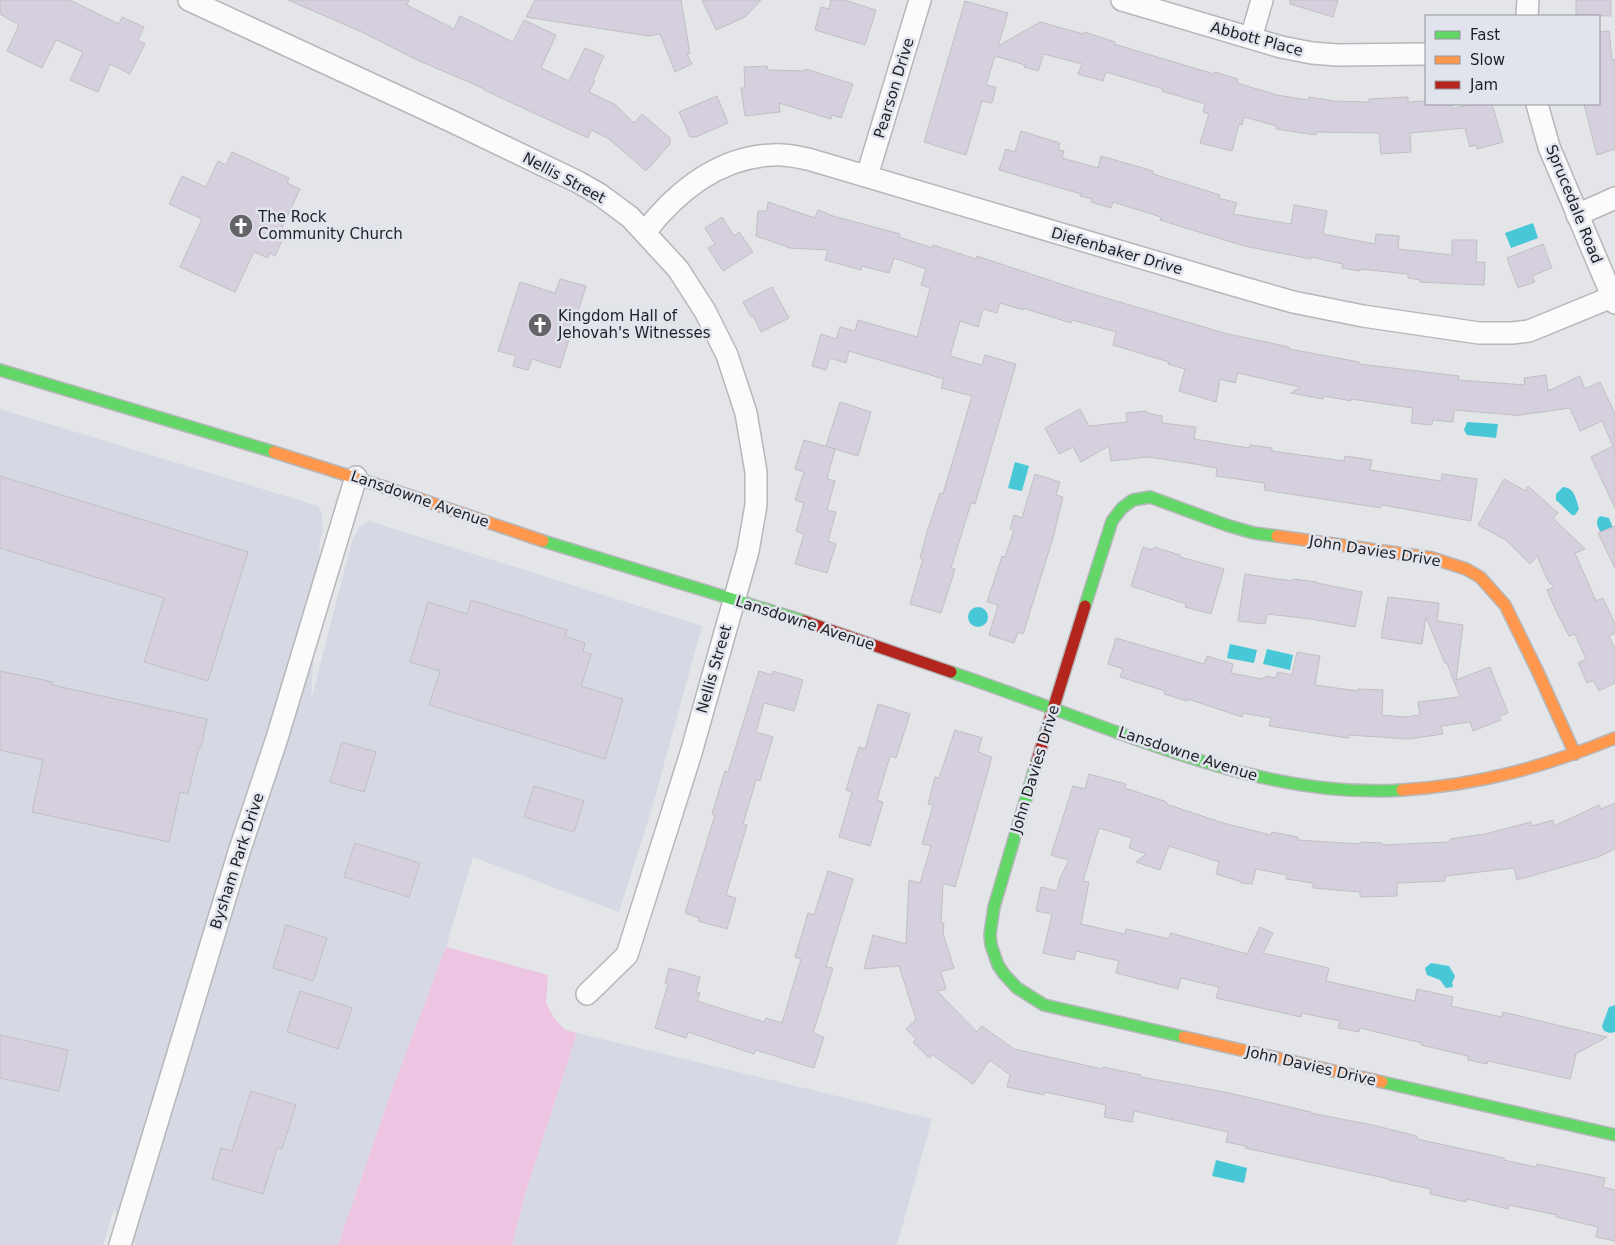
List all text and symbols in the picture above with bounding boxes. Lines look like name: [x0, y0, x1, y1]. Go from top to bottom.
legend: [1425, 15, 1600, 105]
street label: Abbott Place: [1209, 18, 1305, 60]
text: Fast: [1470, 26, 1500, 44]
street label: Pearson Drive: [870, 35, 918, 141]
text: Slow: [1470, 51, 1505, 69]
text: Jam: [1469, 76, 1498, 94]
street label: Sprucedale Road: [1542, 142, 1606, 266]
street label: Nellis Street: [520, 149, 609, 207]
place label: The Rock Community Church: [257, 208, 403, 243]
church icon: The Rock Community Church: [228, 213, 254, 239]
street label: Diefenbaker Drive: [1049, 224, 1185, 278]
place label: Kingdom Hall of Jehovah's Witnesses: [557, 307, 711, 342]
church icon: Kingdom Hall of Jehovah's Witnesses: [527, 312, 553, 338]
street label: Lansdowne Avenue: [348, 467, 492, 531]
street label: John Davies Drive: [1307, 532, 1442, 570]
street label: Lansdowne Avenue: [733, 592, 877, 654]
street label: Nellis Street: [693, 623, 735, 715]
street label: John Davies Drive: [1007, 703, 1063, 836]
street label: Lansdowne Avenue: [1116, 723, 1260, 785]
street label: Bysham Park Drive: [206, 791, 268, 931]
street label: John Davies Drive: [1243, 1042, 1378, 1090]

